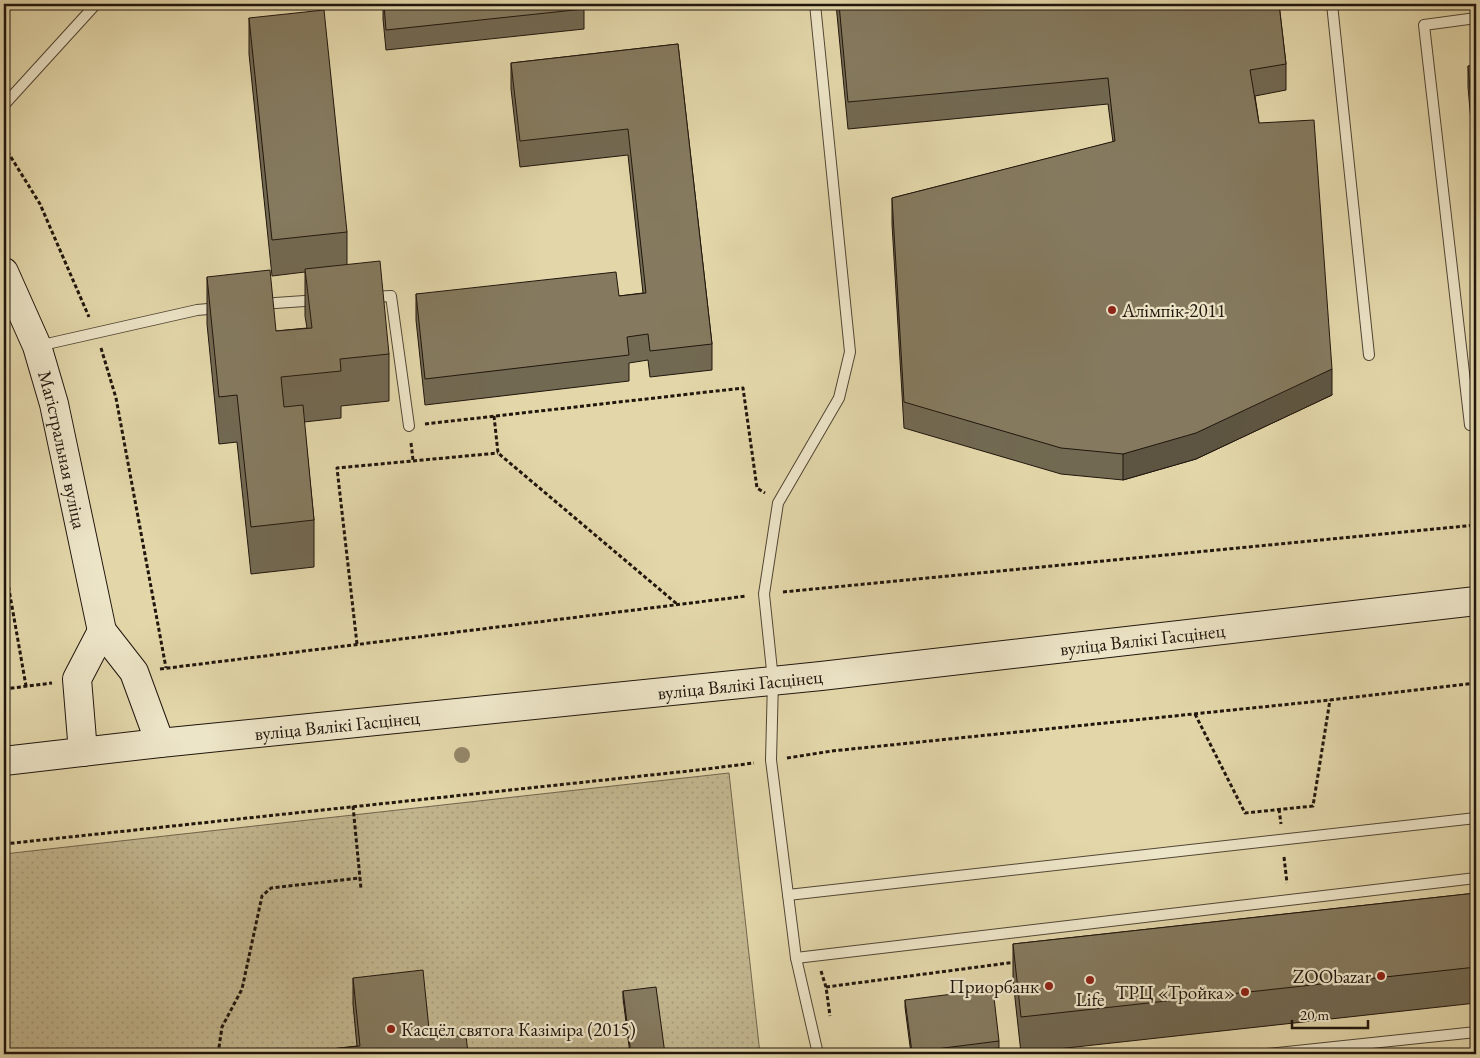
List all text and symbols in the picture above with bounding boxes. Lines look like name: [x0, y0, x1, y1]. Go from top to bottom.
place label: Алімпік-2011: [1121, 298, 1226, 323]
marker: Алімпік-2011: [1106, 304, 1118, 316]
street label: Магістральная вуліца: [32, 368, 92, 532]
street label: вуліца Вялікі Гасцінец: [1059, 618, 1227, 662]
street label: вуліца Вялікі Гасцінец: [656, 664, 824, 706]
street label: вуліца Вялікі Гасцінец: [253, 705, 421, 746]
place label: ZOObazar: [1293, 964, 1372, 989]
marker: ZOObazar: [1375, 970, 1387, 982]
place label: Приорбанк: [949, 974, 1039, 999]
marker: Life: [1084, 974, 1096, 986]
marker: Приорбанк: [1043, 980, 1055, 992]
place label: ТРЦ «Тройка»: [1116, 980, 1235, 1005]
marker: ТРЦ «Тройка»: [1239, 986, 1251, 998]
place label: Life: [1076, 987, 1104, 1012]
scale bar: [1292, 998, 1369, 1030]
text: 20 m: [1300, 1005, 1329, 1024]
place label: Касцёл святога Казіміра (2015): [401, 1017, 636, 1042]
marker: Касцёл святога Казіміра (2015): [385, 1023, 397, 1035]

